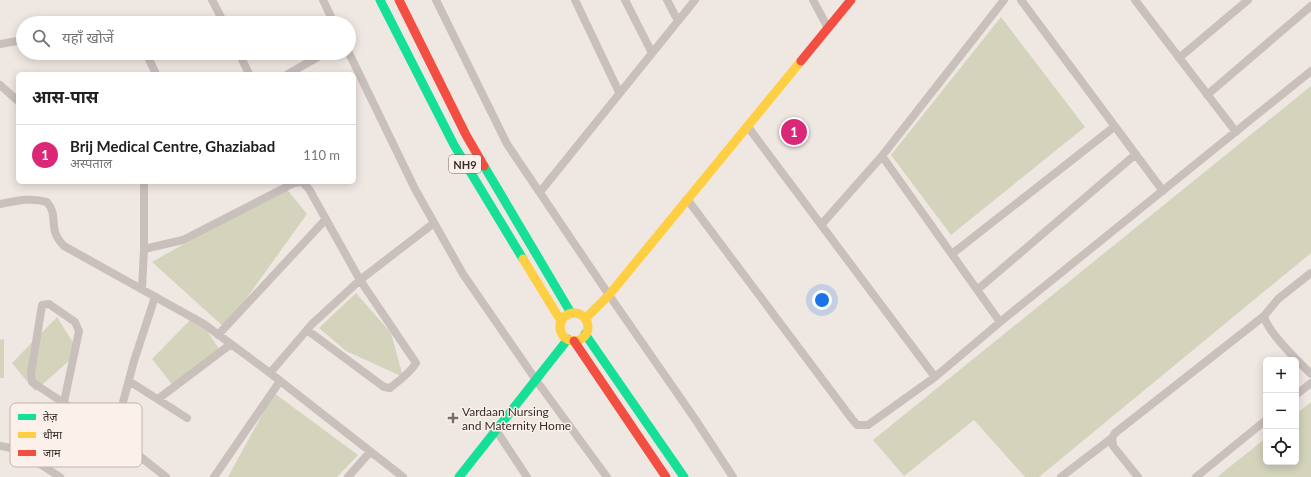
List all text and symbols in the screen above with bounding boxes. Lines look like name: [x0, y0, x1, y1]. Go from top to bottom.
search box: [16, 16, 356, 60]
icon: search: [30, 27, 52, 49]
text: यहाँ खोजें: [62, 28, 114, 46]
text: आस-पास: [32, 86, 98, 107]
pin: 1: [781, 117, 807, 147]
text: Brij Medical Centre, Ghaziabad: [70, 137, 275, 155]
text: 1: [41, 147, 49, 163]
text: 110 m: [303, 147, 340, 163]
text: अस्पताल: [70, 155, 112, 171]
road number: NH9: [449, 155, 481, 173]
your location: [812, 290, 832, 310]
map controls: [1263, 357, 1299, 465]
button: +: [1263, 357, 1299, 393]
button: −: [1263, 393, 1299, 429]
legend: [10, 403, 142, 467]
place label: Vardaan Nursing and Maternity Home: [462, 404, 571, 433]
text: तेज़: [43, 410, 58, 423]
marker: Vardaan Nursing and Maternity Home: [447, 412, 459, 424]
text: धीमा: [43, 428, 62, 441]
button: locate: [1263, 429, 1299, 465]
text: जाम: [43, 446, 61, 459]

